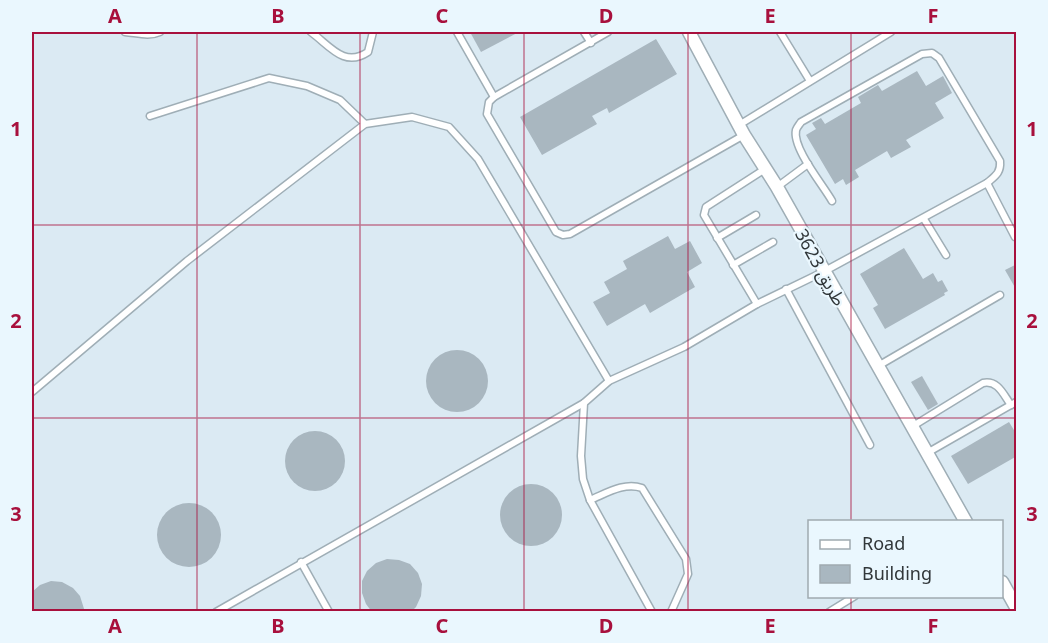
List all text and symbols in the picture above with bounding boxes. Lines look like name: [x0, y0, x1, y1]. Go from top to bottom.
text: A: [108, 2, 122, 29]
text: B: [271, 2, 285, 29]
text: C: [436, 2, 449, 29]
text: D: [599, 2, 613, 29]
text: E: [764, 2, 776, 29]
text: F: [928, 2, 938, 29]
text: 1: [10, 115, 22, 142]
text: 1: [1026, 115, 1038, 142]
street label: طريق 3623: [790, 224, 852, 310]
text: 2: [10, 307, 22, 334]
text: 2: [1026, 307, 1038, 334]
text: 3: [10, 500, 22, 527]
text: 3: [1026, 500, 1038, 527]
legend: [808, 520, 1003, 598]
text: Road: [862, 531, 905, 555]
text: Building: [862, 561, 932, 585]
text: A: [108, 612, 122, 639]
text: B: [271, 612, 285, 639]
text: C: [436, 612, 449, 639]
text: D: [599, 612, 613, 639]
text: E: [764, 612, 776, 639]
text: F: [928, 612, 938, 639]

